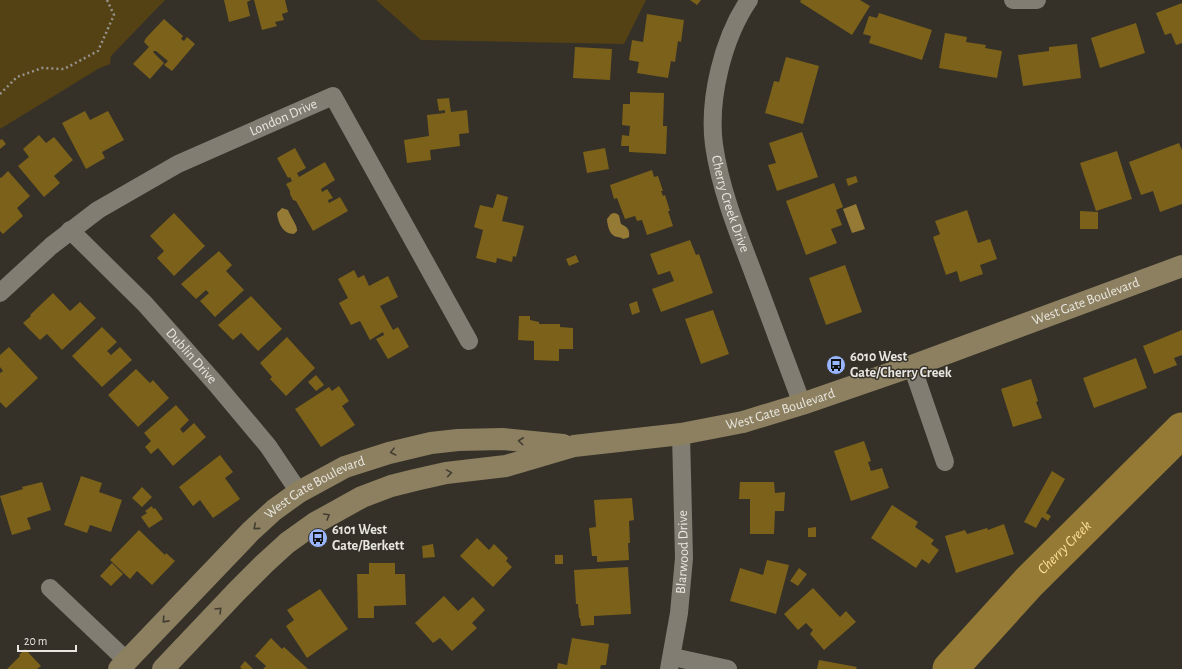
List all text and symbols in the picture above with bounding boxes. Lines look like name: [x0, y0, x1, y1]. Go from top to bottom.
street label: London Drive: [248, 97, 319, 139]
street label: Cherry Creek Drive: [709, 154, 752, 254]
street label: West Gate Boulevard: [1030, 275, 1141, 328]
street label: Dublin Drive: [163, 326, 219, 387]
place label: 6010 West Gate/Cherry Creek: [850, 350, 952, 380]
bus stop icon: 6010 West Gate/Cherry Creek: [825, 354, 847, 376]
street label: West Gate Boulevard: [725, 386, 837, 432]
one-way arrow: [518, 437, 524, 446]
one-way arrow: [389, 447, 396, 456]
street label: West Gate Boulevard: [262, 454, 367, 522]
one-way arrow: [446, 469, 452, 477]
street label: Blarwood Drive: [674, 510, 691, 594]
one-way arrow: [323, 513, 330, 521]
water label: Cherry Creek: [1034, 517, 1094, 577]
one-way arrow: [253, 522, 260, 529]
place label: 6101 West Gate/Berkett: [332, 523, 405, 553]
bus stop icon: 6101 West Gate/Berkett: [307, 527, 329, 549]
one-way arrow: [214, 607, 222, 615]
one-way arrow: [162, 615, 170, 623]
scale bar: [18, 627, 76, 653]
text: 20 m: [24, 635, 47, 647]

